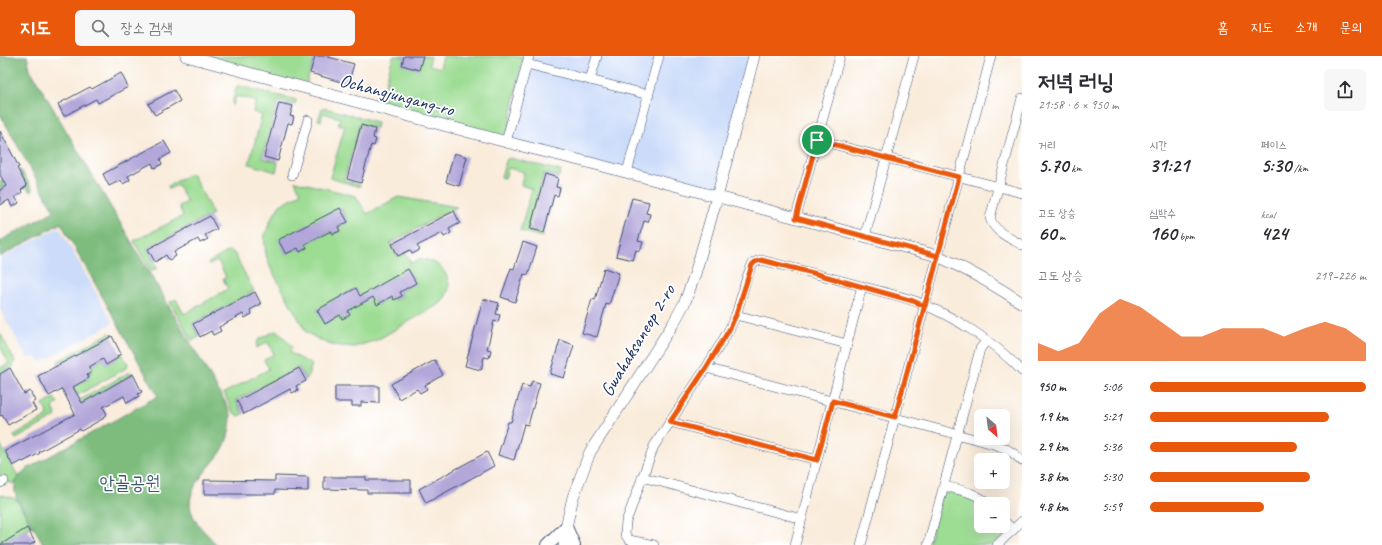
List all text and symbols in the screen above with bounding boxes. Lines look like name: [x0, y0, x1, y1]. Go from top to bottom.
search box: [75, 10, 355, 46]
text: 지도: [20, 16, 51, 40]
icon: search: [89, 17, 111, 39]
text: 장소 검색: [121, 19, 173, 38]
text: 홈: [1217, 19, 1228, 36]
text: 지도: [1250, 19, 1273, 36]
text: 소개: [1295, 19, 1317, 36]
text: 문의: [1339, 19, 1362, 36]
street label: Ochangjungang-ro: [337, 68, 458, 122]
text: 저녁 러닝: [1038, 68, 1114, 96]
button: share: [1324, 69, 1366, 111]
text: 21:58 · 6 × 950 m: [1038, 97, 1119, 113]
pin: [800, 123, 834, 157]
icon: arrive: [806, 129, 828, 151]
text: 거리: [1038, 138, 1056, 152]
text: 시간: [1149, 138, 1167, 152]
text: 페이스: [1261, 138, 1287, 152]
text: 5.70: [1038, 153, 1069, 178]
text: 31:21: [1149, 153, 1189, 178]
text: 5:30: [1261, 153, 1291, 178]
text: km: [1069, 161, 1082, 175]
text: /km: [1291, 161, 1308, 175]
text: 고도 상승: [1038, 206, 1076, 220]
text: 심박수: [1149, 206, 1176, 220]
text: kcal: [1261, 207, 1275, 221]
text: 60: [1038, 221, 1056, 246]
text: 160: [1149, 221, 1177, 246]
text: 424: [1261, 221, 1288, 246]
text: m: [1056, 229, 1065, 243]
text: bpm: [1177, 229, 1195, 243]
text: 고도 상승: [1038, 268, 1083, 284]
text: 219–226 m: [1315, 268, 1366, 284]
street label: Gwahaksaneop 2-ro: [595, 279, 681, 401]
text: 950 m: [1038, 379, 1066, 395]
text: 5:06: [1102, 379, 1122, 395]
north arrow: [974, 409, 1010, 445]
map controls: [974, 409, 1010, 533]
text: 1.9 km: [1038, 409, 1068, 425]
text: 5:21: [1102, 409, 1122, 425]
text: 2.9 km: [1038, 439, 1068, 455]
text: 5:36: [1102, 439, 1122, 455]
button: +: [974, 453, 1010, 489]
text: 3.8 km: [1038, 469, 1068, 485]
text: 5:30: [1102, 469, 1122, 485]
park label: 안골공원: [99, 471, 161, 495]
button: −: [974, 497, 1010, 533]
text: 4.8 km: [1038, 499, 1068, 515]
text: 5:59: [1102, 499, 1122, 515]

